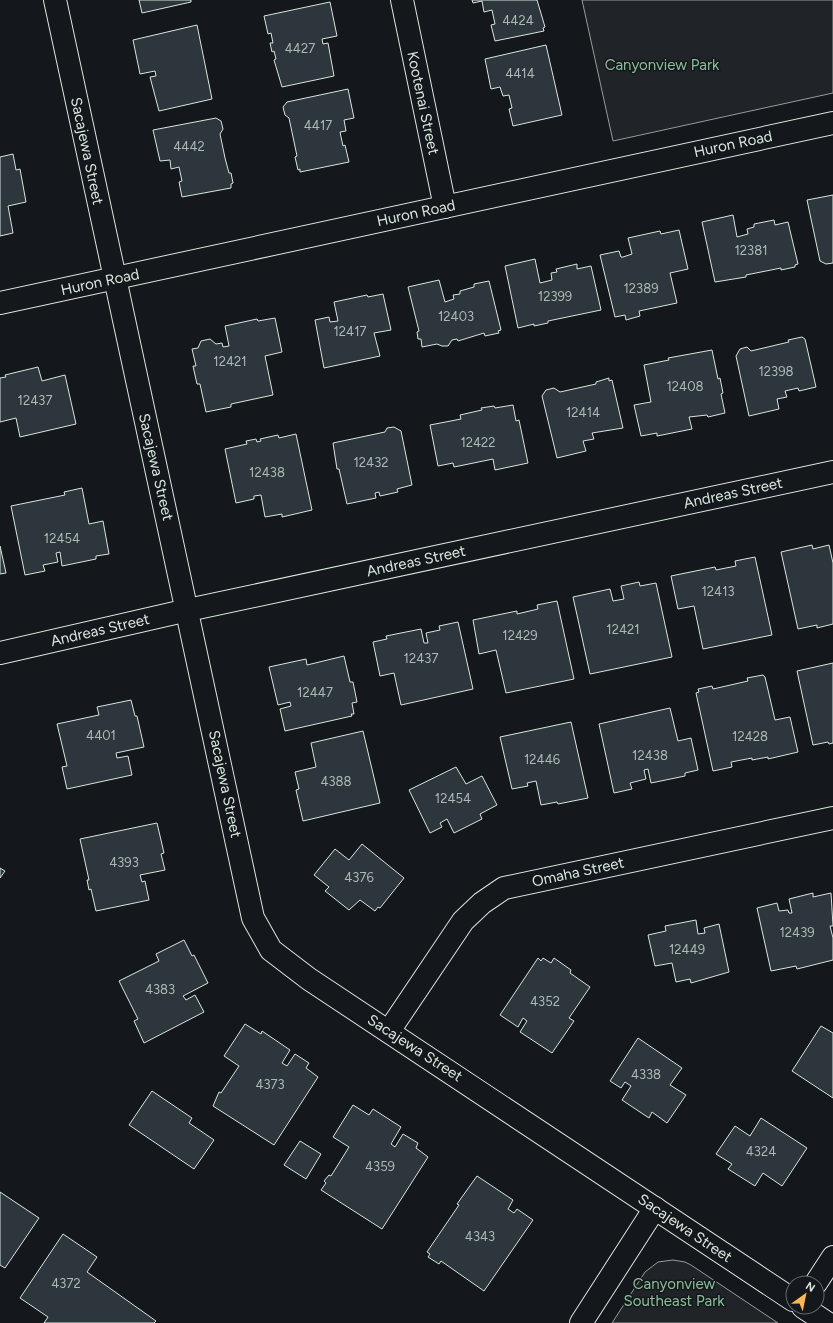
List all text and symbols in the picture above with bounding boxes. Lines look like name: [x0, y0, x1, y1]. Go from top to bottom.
house number: 4424: [502, 13, 534, 28]
house number: 4427: [285, 41, 315, 56]
street label: Kootenai Street: [403, 50, 443, 157]
park label: Canyonview Park: [605, 56, 720, 74]
house number: 4414: [505, 66, 535, 81]
street label: Sacajewa Street: [67, 96, 107, 207]
house number: 4417: [304, 118, 332, 133]
street label: Huron Road: [692, 127, 774, 161]
house number: 4442: [173, 139, 205, 154]
street label: Huron Road: [375, 196, 457, 230]
house number: 12381: [734, 243, 768, 258]
street label: Huron Road: [59, 265, 141, 299]
house number: 12389: [623, 281, 659, 296]
house number: 12399: [538, 289, 572, 304]
house number: 12403: [438, 309, 474, 324]
house number: 12417: [333, 324, 367, 339]
house number: 12421: [213, 354, 247, 369]
house number: 12398: [758, 364, 794, 379]
house number: 12408: [666, 379, 704, 394]
house number: 12437: [18, 393, 52, 408]
house number: 12414: [566, 405, 600, 420]
street label: Sacajewa Street: [135, 412, 177, 523]
house number: 12422: [460, 435, 496, 450]
house number: 12432: [353, 455, 389, 470]
house number: 12438: [249, 465, 285, 480]
street label: Andreas Street: [682, 474, 785, 512]
house number: 12454: [44, 531, 80, 546]
street label: Andreas Street: [365, 542, 468, 580]
house number: 12413: [701, 584, 735, 599]
street label: Andreas Street: [49, 610, 152, 650]
house number: 12421: [606, 622, 640, 637]
house number: 12429: [502, 628, 538, 643]
house number: 12437: [404, 651, 438, 666]
house number: 12447: [297, 685, 333, 700]
house number: 4401: [86, 728, 116, 743]
street label: Sacajewa Street: [205, 729, 245, 840]
house number: 12428: [732, 729, 768, 744]
house number: 12438: [632, 748, 668, 763]
house number: 12446: [524, 752, 560, 767]
house number: 4388: [320, 774, 352, 789]
house number: 12454: [435, 791, 471, 806]
street label: Omaha Street: [530, 853, 626, 891]
house number: 4393: [109, 855, 139, 870]
house number: 4376: [344, 870, 374, 885]
house number: 12439: [779, 925, 815, 940]
house number: 12449: [669, 942, 705, 957]
house number: 4383: [145, 982, 175, 997]
house number: 4352: [530, 994, 560, 1009]
street label: Sacajewa Street: [364, 1011, 466, 1086]
house number: 4338: [631, 1067, 661, 1082]
house number: 4373: [255, 1077, 285, 1092]
house number: 4324: [746, 1144, 776, 1159]
house number: 4359: [365, 1159, 395, 1174]
street label: Sacajewa Street: [635, 1190, 736, 1266]
house number: 4343: [465, 1229, 495, 1244]
park label: Canyonview Southeast Park: [623, 1275, 725, 1310]
north arrow: [785, 1275, 825, 1315]
house number: 4372: [51, 1276, 81, 1291]
text: N: [803, 1279, 817, 1295]

